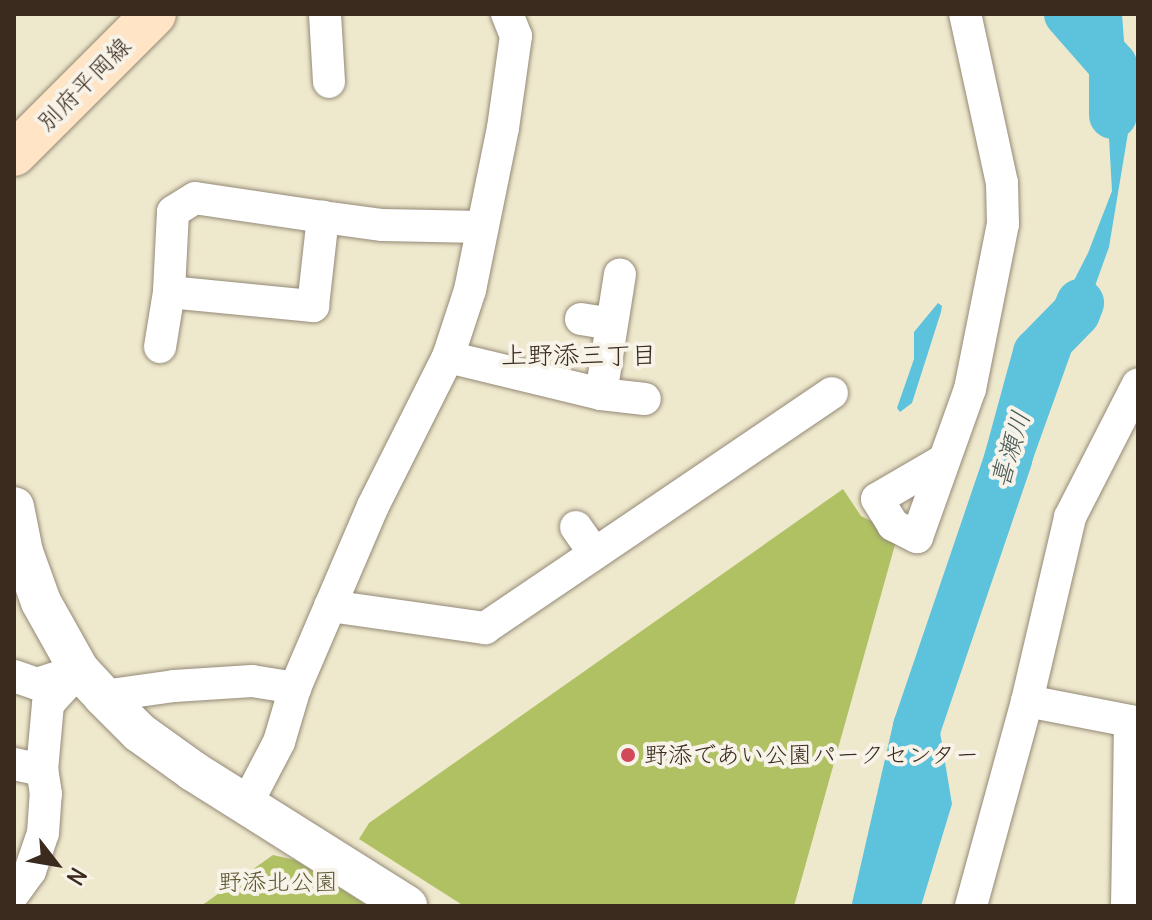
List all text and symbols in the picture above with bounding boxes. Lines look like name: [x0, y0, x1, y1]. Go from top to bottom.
street label: 別府平岡線: [31, 31, 137, 137]
district label: 上野添三丁目: [501, 339, 657, 371]
water label: 喜瀬川: [984, 407, 1036, 491]
place label: 野添であい公園パークセンター: [644, 741, 980, 769]
marker: 野添であい公園パークセンター: [619, 746, 637, 764]
north arrow: [16, 824, 96, 904]
text: N: [61, 863, 92, 890]
park label: 野添北公園: [218, 868, 338, 896]

